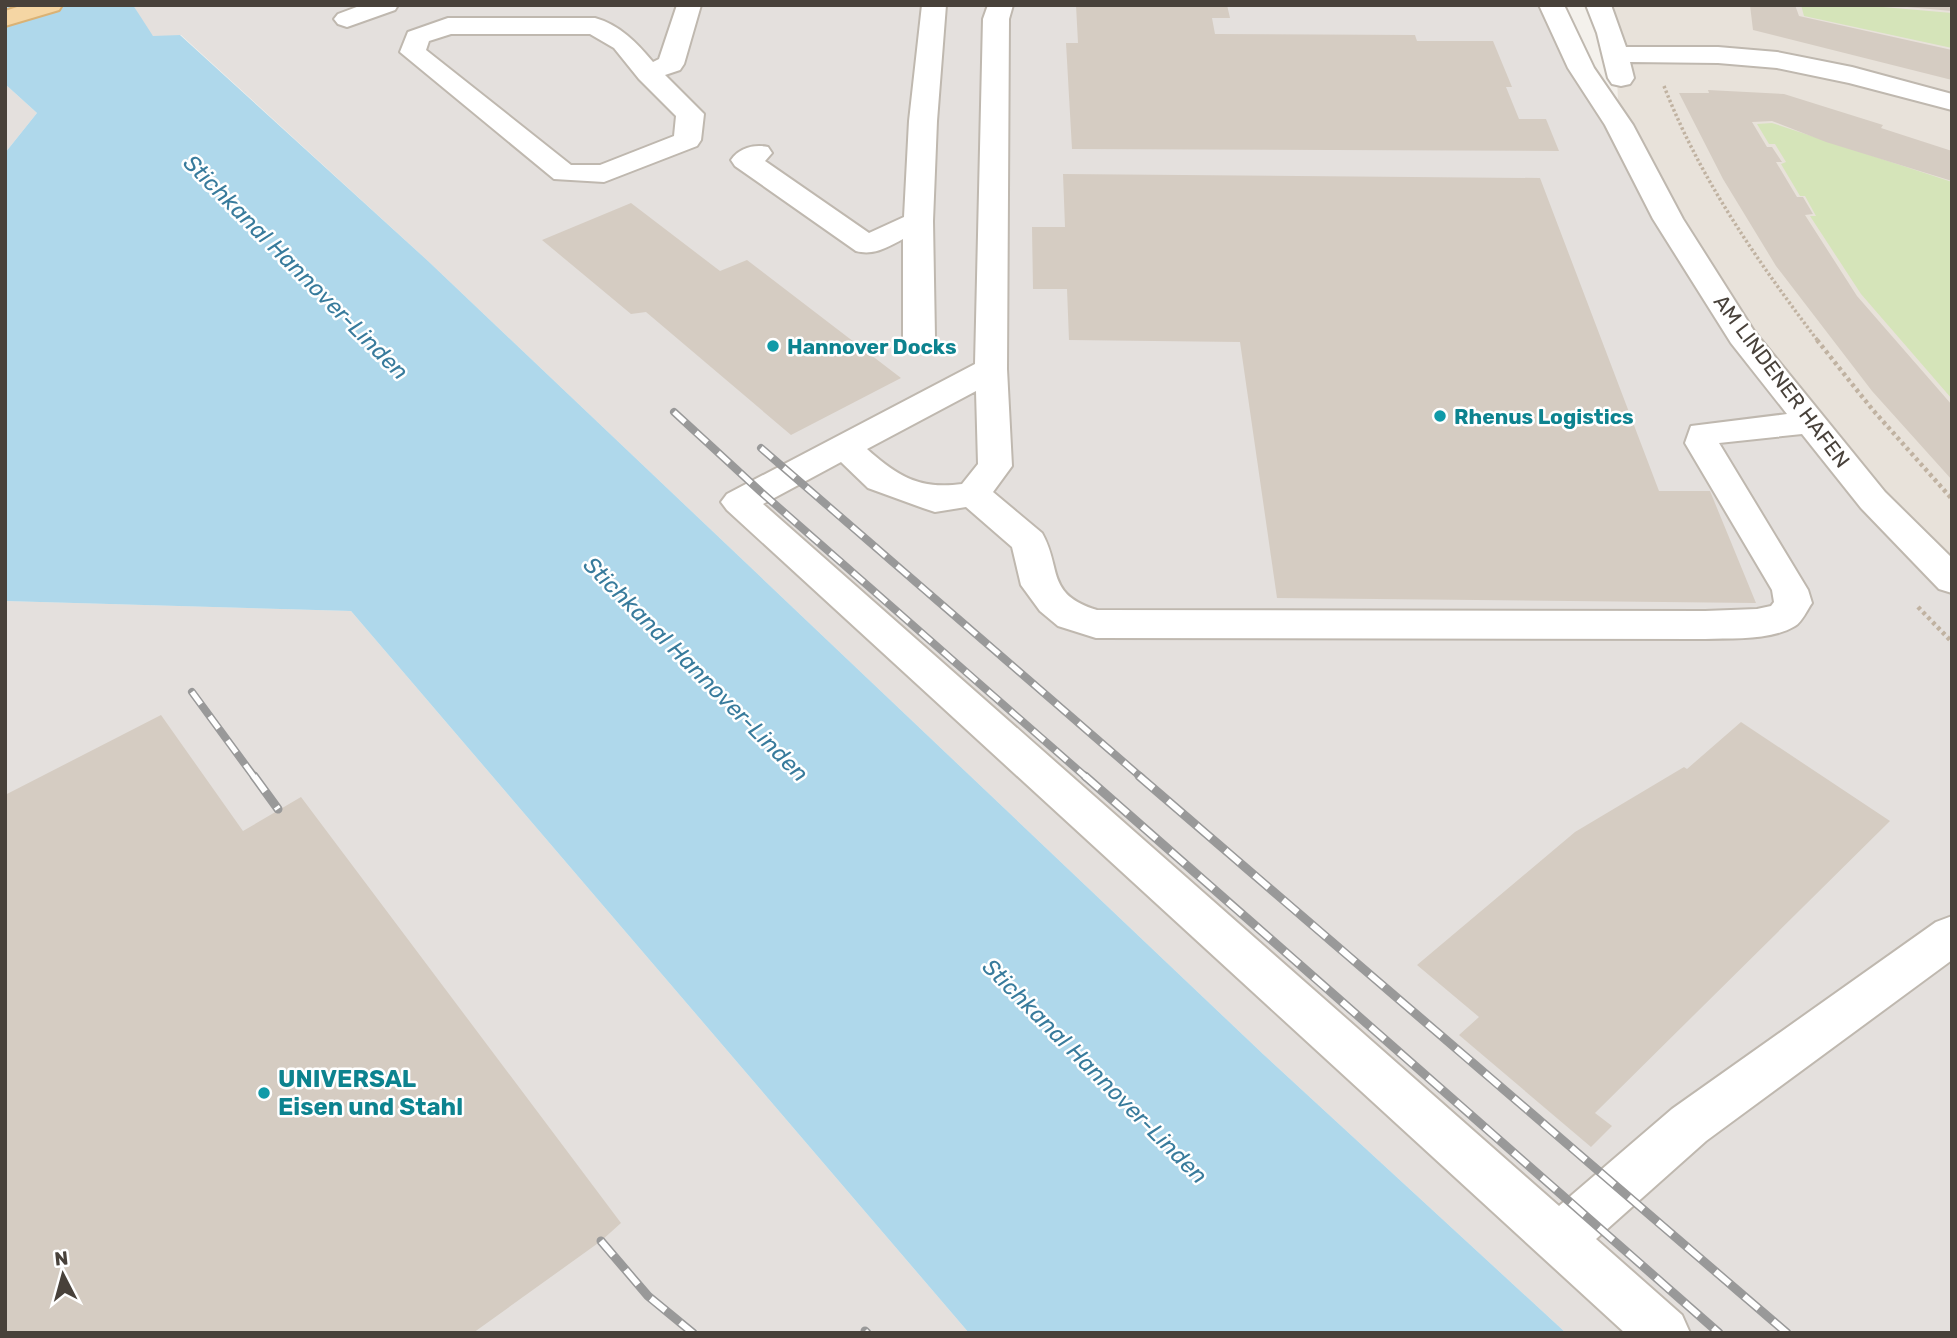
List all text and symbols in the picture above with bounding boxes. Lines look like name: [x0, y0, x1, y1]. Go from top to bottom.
water label: Stichkanal Hannover-Linden: [178, 149, 414, 385]
street label: AM LINDENER HAFEN: [1709, 290, 1855, 472]
place label: Hannover Docks: [787, 334, 957, 359]
marker: Hannover Docks: [765, 338, 781, 354]
place label: Rhenus Logistics: [1454, 404, 1634, 429]
marker: Rhenus Logistics: [1432, 408, 1448, 424]
water label: Stichkanal Hannover-Linden: [578, 551, 814, 787]
water label: Stichkanal Hannover-Linden: [977, 953, 1213, 1189]
place label: UNIVERSAL Eisen und Stahl: [278, 1065, 463, 1121]
marker: UNIVERSAL Eisen und Stahl: [256, 1085, 272, 1101]
north arrow: [28, 1240, 98, 1310]
text: N: [53, 1246, 69, 1271]

